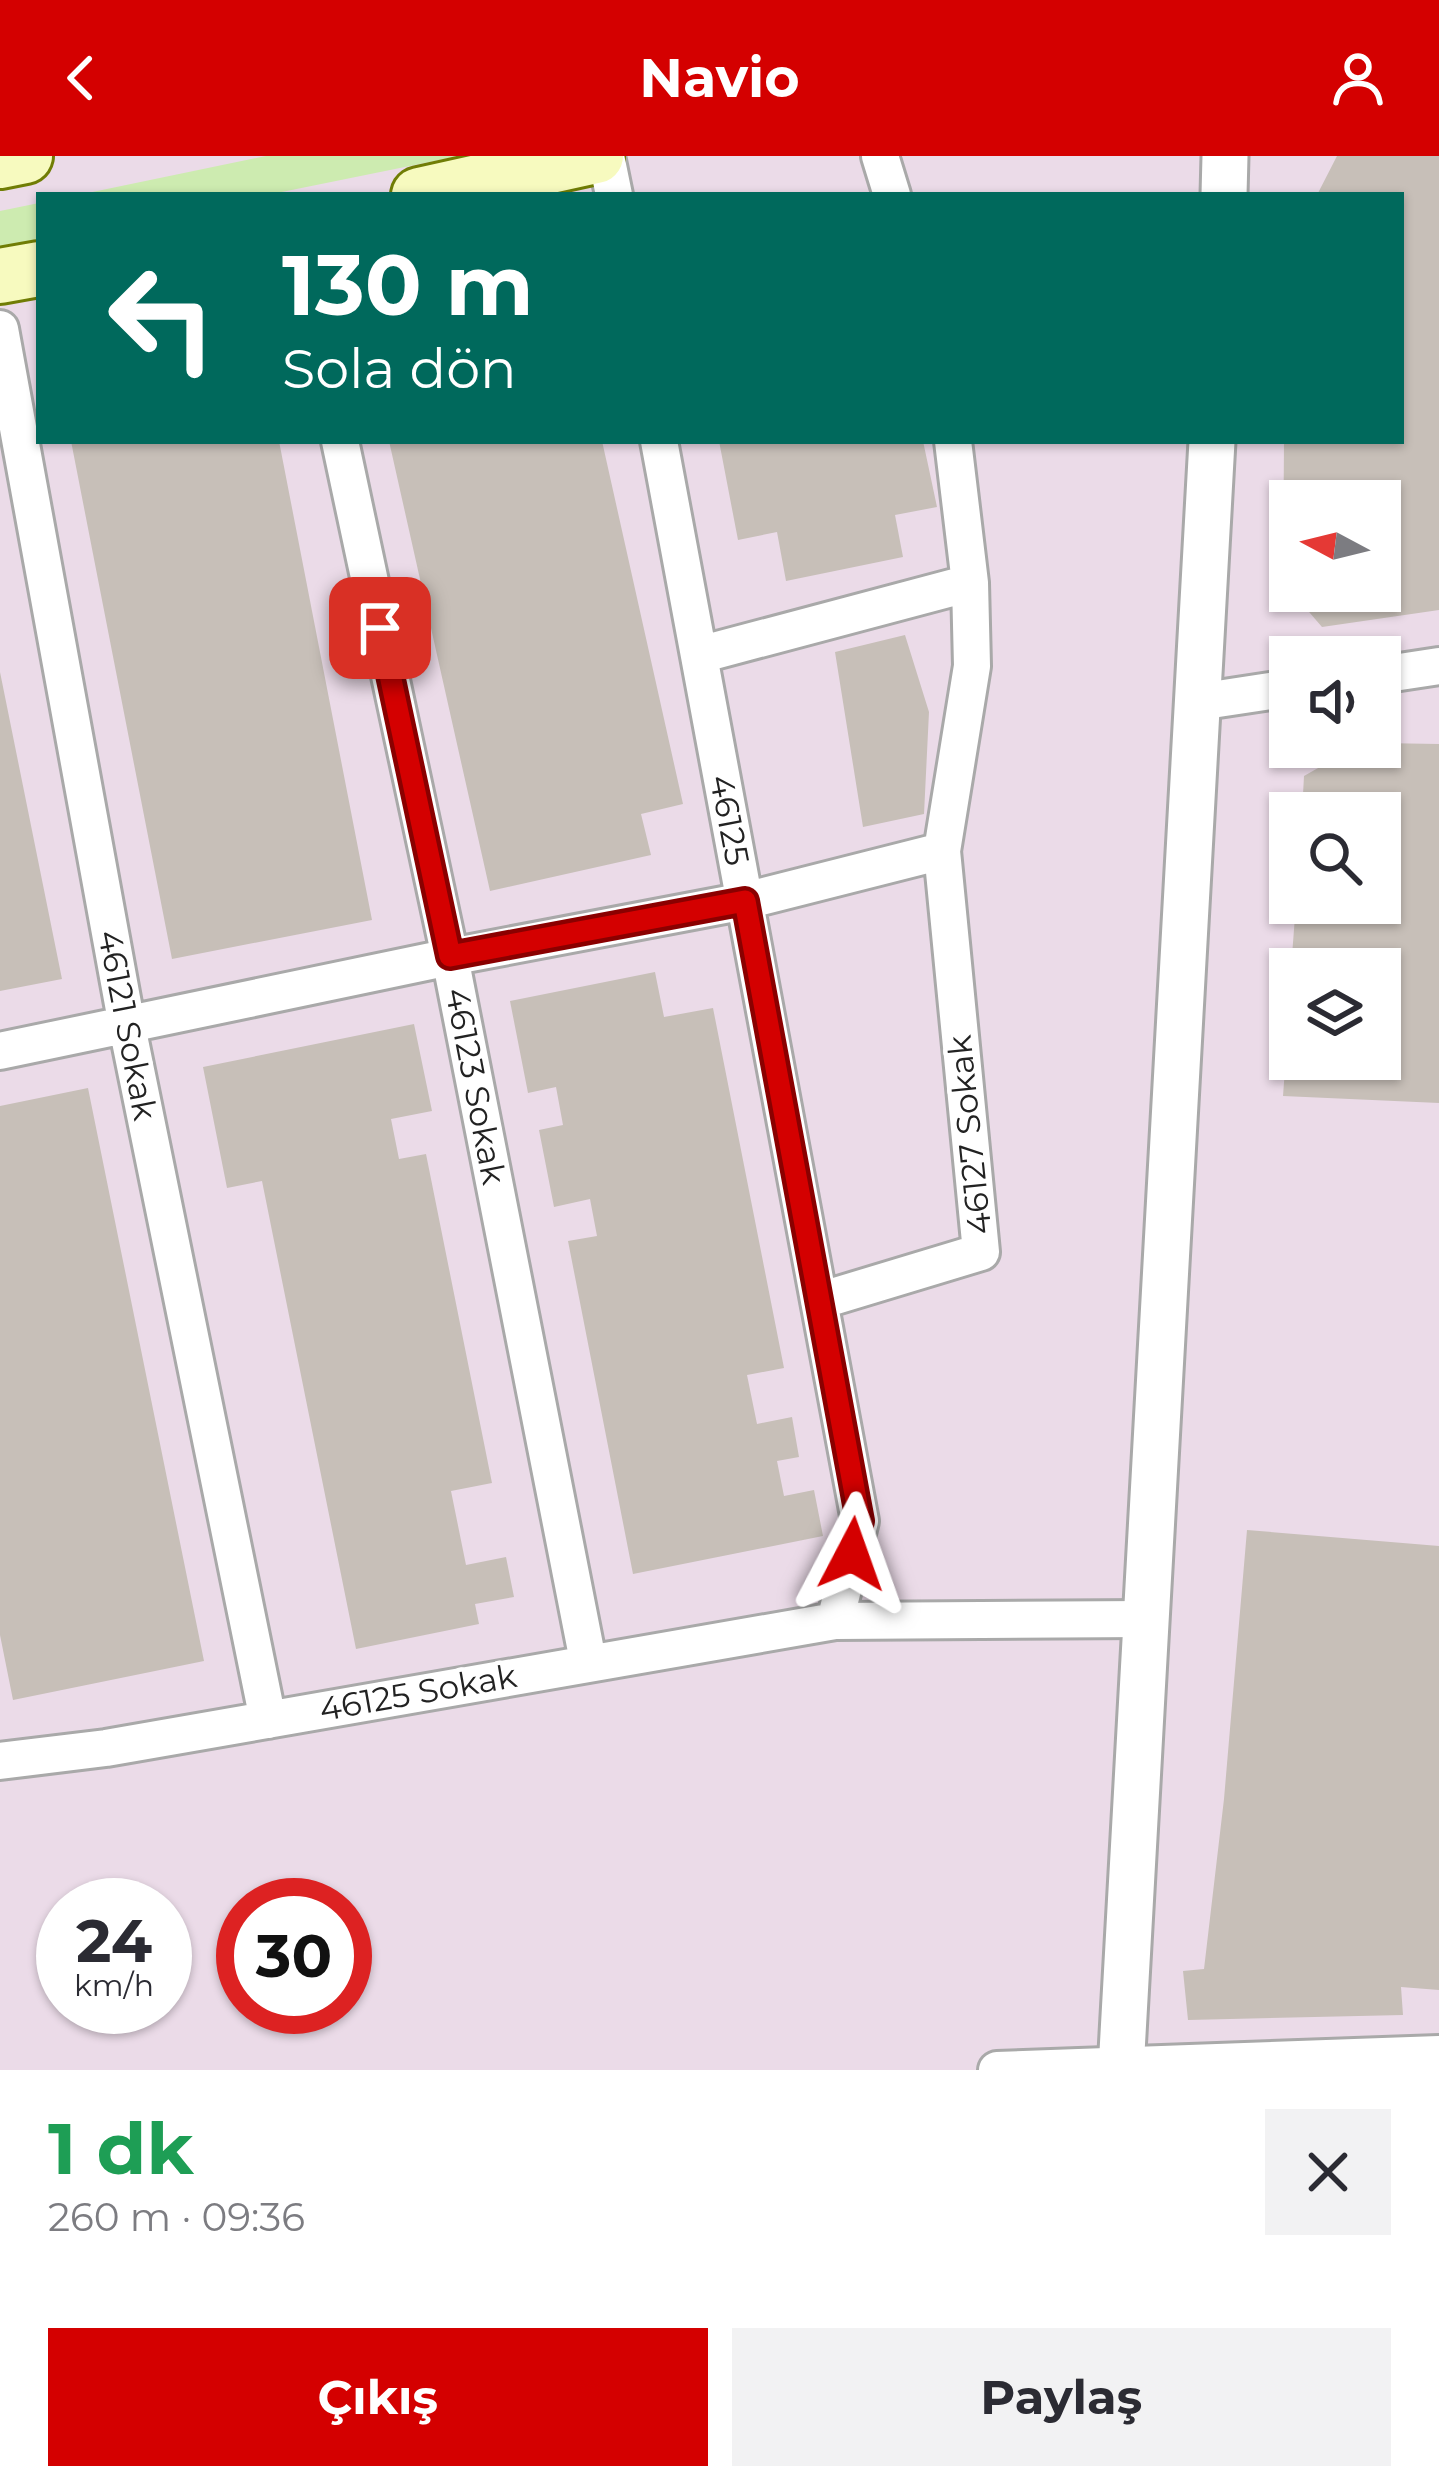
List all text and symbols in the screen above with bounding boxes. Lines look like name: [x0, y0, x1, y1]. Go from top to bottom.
icon: back: [48, 45, 114, 111]
text: Navio: [639, 45, 800, 111]
icon: person: [1325, 45, 1391, 111]
text: 130 m: [282, 234, 534, 336]
icon: left: [84, 240, 240, 396]
text: Sola dön: [282, 336, 517, 402]
north arrow: [1269, 480, 1401, 612]
map controls: [1269, 480, 1401, 1080]
pin: [329, 577, 431, 679]
icon: arrive: [347, 595, 413, 661]
button: sound: [1269, 636, 1401, 768]
street label: 46125: [702, 771, 758, 869]
button: search: [1269, 792, 1401, 924]
street label: 46121 Sokak: [90, 927, 166, 1124]
button: layers: [1269, 948, 1401, 1080]
street label: 46123 Sokak: [437, 984, 515, 1188]
street label: 46127 Sokak: [939, 1033, 999, 1237]
position arrow: [789, 1491, 915, 1617]
street label: 46125 Sokak: [316, 1655, 520, 1729]
speed limit sign: 30: [216, 1878, 372, 2034]
text: 24: [76, 1904, 152, 1977]
text: km/h: [74, 1967, 154, 2004]
text: 1 dk: [48, 2104, 194, 2192]
button: close: [1265, 2109, 1391, 2235]
text: 260 m · 09:36: [48, 2193, 305, 2241]
button: Çıkış: [48, 2328, 708, 2466]
button: Paylaş: [732, 2328, 1391, 2466]

